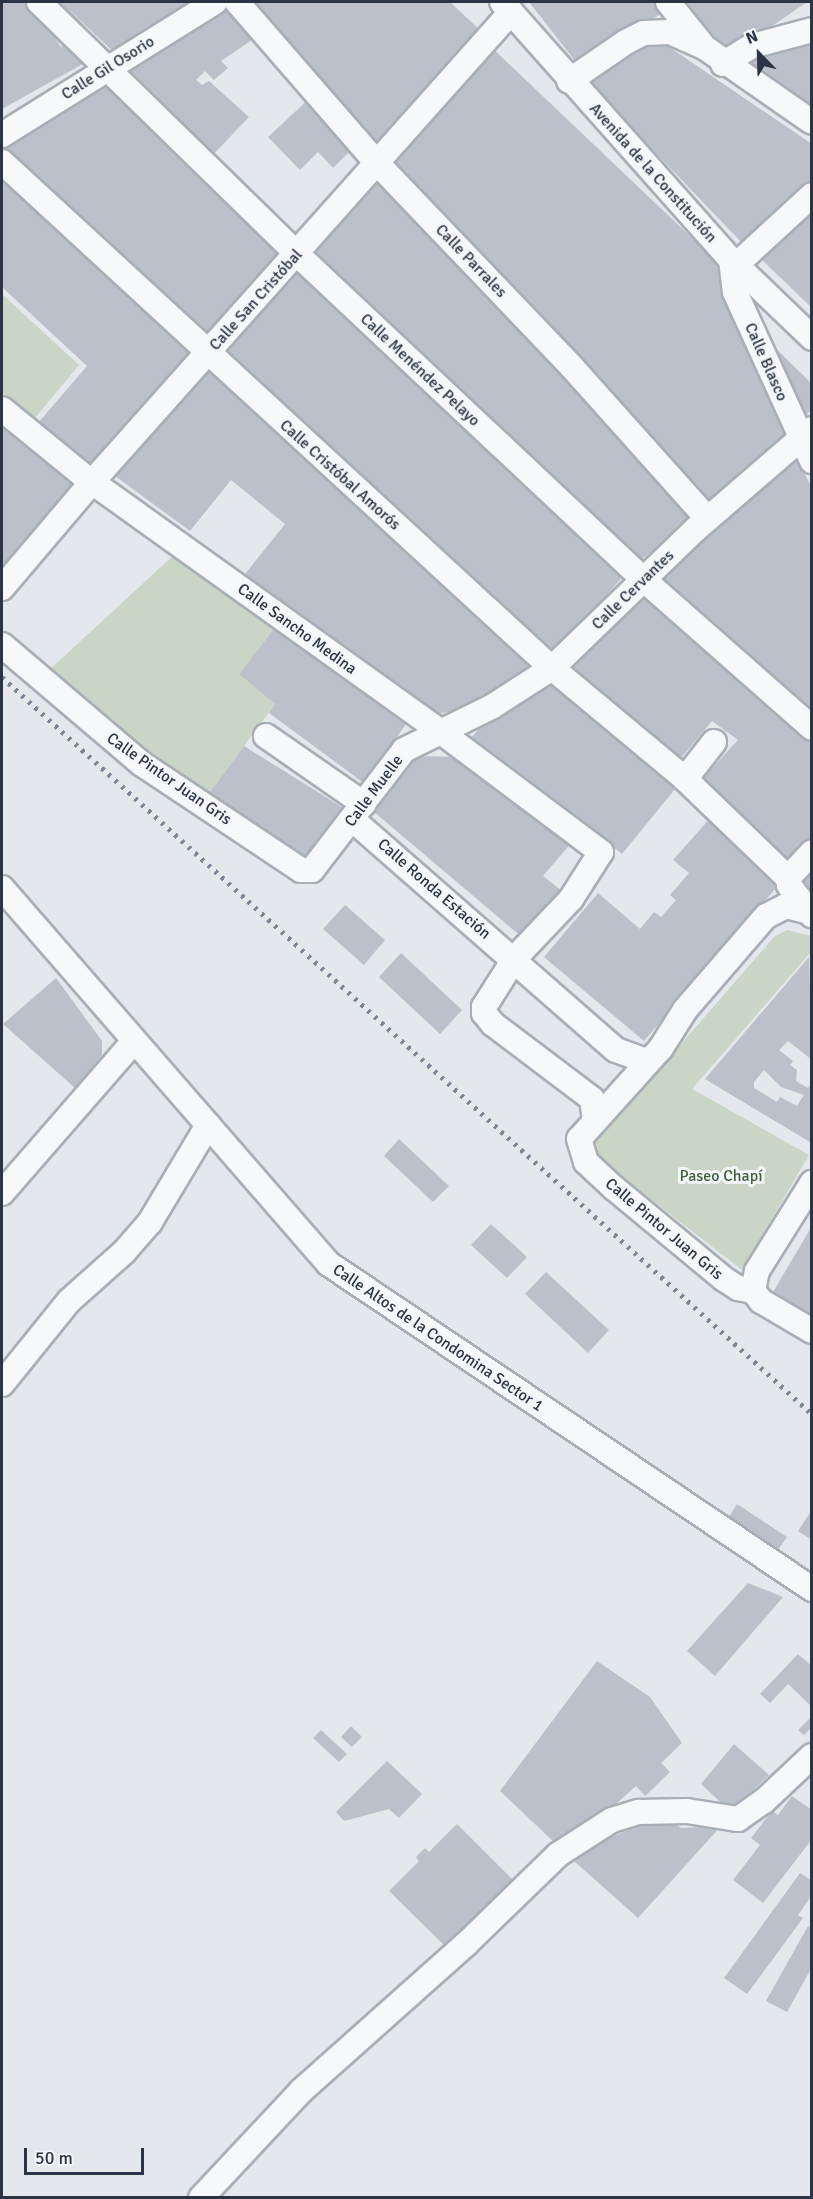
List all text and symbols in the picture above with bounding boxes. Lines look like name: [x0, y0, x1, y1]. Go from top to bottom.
north arrow: [729, 24, 789, 84]
text: N: [743, 26, 761, 49]
street label: Calle Gil Osorio: [58, 32, 158, 104]
street label: Avenida de la Constitución: [585, 99, 721, 247]
street label: Calle Parrales: [431, 220, 511, 302]
street label: Calle San Cristóbal: [205, 245, 307, 355]
street label: Calle Menéndez Pelayo: [356, 310, 484, 430]
street label: Calle Blasco: [740, 320, 792, 404]
street label: Calle Cristóbal Amorós: [276, 416, 404, 534]
street label: Calle Cervantes: [588, 546, 678, 634]
street label: Calle Sancho Medina: [234, 579, 360, 679]
street label: Calle Pintor Juan Gris: [103, 729, 235, 829]
street label: Calle Muelle: [341, 751, 407, 831]
street label: Calle Ronda Estación: [374, 835, 494, 943]
park label: Paseo Chapí: [680, 1166, 762, 1186]
street label: Calle Pintor Juan Gris: [601, 1174, 727, 1284]
street label: Calle Altos de la Condomina Sector 1: [329, 1260, 547, 1416]
scale bar: [27, 2136, 147, 2174]
text: 50 m: [35, 2147, 73, 2169]

